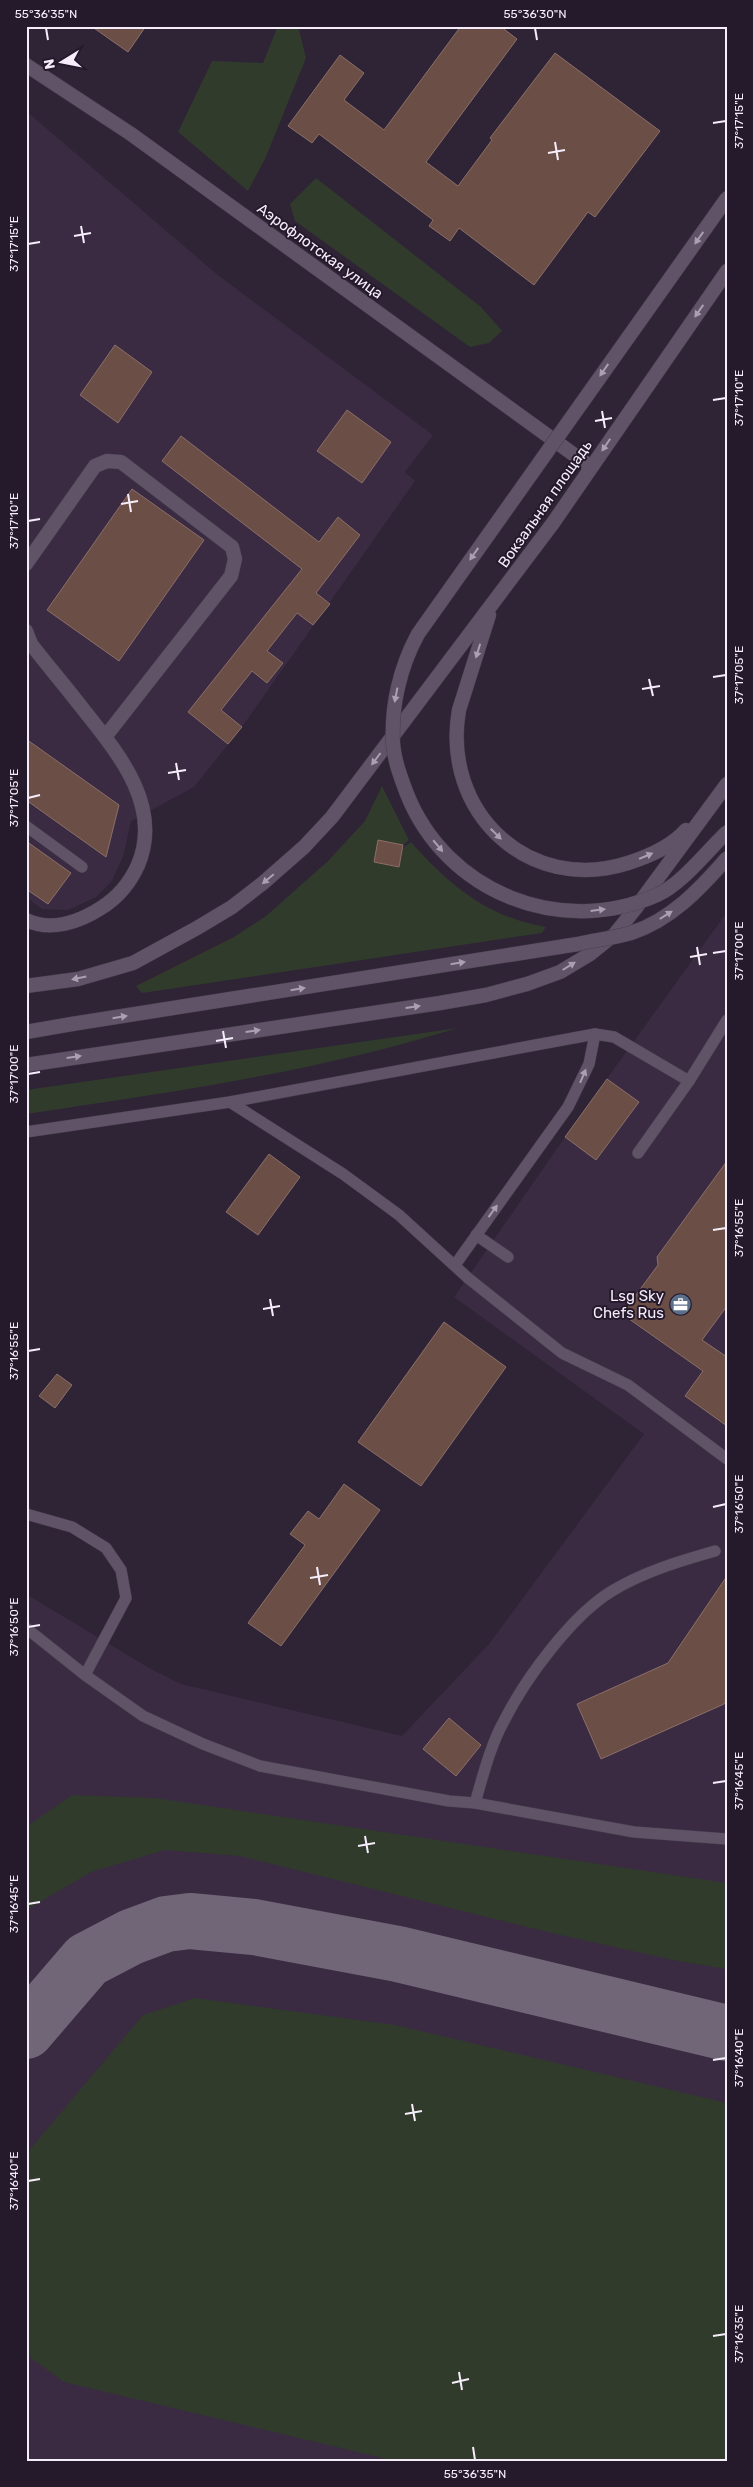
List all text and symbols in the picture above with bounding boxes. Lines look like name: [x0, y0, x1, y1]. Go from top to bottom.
text: 55°36'35"N: [15, 7, 77, 21]
text: 55°36'30"N: [503, 7, 567, 21]
north arrow: [38, 38, 88, 88]
text: N: [40, 58, 59, 71]
text: 37°17'15"E: [732, 93, 746, 149]
street label: Аэрофлотская улица: [254, 199, 386, 303]
text: 37°17'15"E: [7, 216, 21, 272]
one-way arrow: [694, 231, 704, 244]
one-way arrow: [694, 304, 704, 318]
one-way arrow: [599, 363, 609, 377]
text: 37°17'10"E: [732, 370, 746, 426]
street label: Вокзальная площадь: [494, 436, 596, 571]
one-way arrow: [601, 438, 611, 452]
text: 37°17'10"E: [7, 493, 21, 549]
one-way arrow: [469, 548, 479, 561]
one-way arrow: [473, 643, 481, 658]
text: 37°17'05"E: [732, 646, 746, 704]
one-way arrow: [392, 688, 400, 704]
one-way arrow: [370, 752, 381, 765]
text: 37°17'05"E: [7, 769, 21, 827]
one-way arrow: [490, 828, 502, 840]
one-way arrow: [432, 840, 444, 852]
one-way arrow: [639, 852, 653, 860]
one-way arrow: [261, 874, 274, 885]
one-way arrow: [591, 906, 607, 914]
one-way arrow: [660, 911, 673, 920]
text: 37°17'00"E: [732, 922, 746, 980]
one-way arrow: [451, 959, 467, 967]
one-way arrow: [563, 962, 576, 971]
one-way arrow: [71, 974, 87, 982]
one-way arrow: [290, 984, 306, 992]
one-way arrow: [406, 1003, 422, 1011]
one-way arrow: [112, 1012, 128, 1020]
one-way arrow: [245, 1027, 261, 1035]
text: 37°17'00"E: [7, 1045, 21, 1103]
one-way arrow: [67, 1053, 83, 1061]
one-way arrow: [580, 1069, 588, 1084]
text: 37°16'55"E: [732, 1199, 746, 1257]
one-way arrow: [488, 1204, 498, 1218]
place label: Lsg Sky Chefs Rus: [593, 1287, 664, 1322]
office icon: Lsg Sky Chefs Rus: [668, 1293, 692, 1317]
text: 37°16'55"E: [7, 1322, 21, 1380]
text: 37°16'50"E: [732, 1474, 746, 1534]
text: 37°16'50"E: [7, 1597, 21, 1657]
text: 37°16'45"E: [732, 1752, 746, 1810]
text: 37°16'45"E: [7, 1875, 21, 1933]
text: 37°16'40"E: [732, 2029, 746, 2087]
text: 37°16'40"E: [7, 2152, 21, 2210]
text: 37°16'35"E: [732, 2305, 746, 2363]
text: 55°36'35"N: [444, 2467, 506, 2481]

